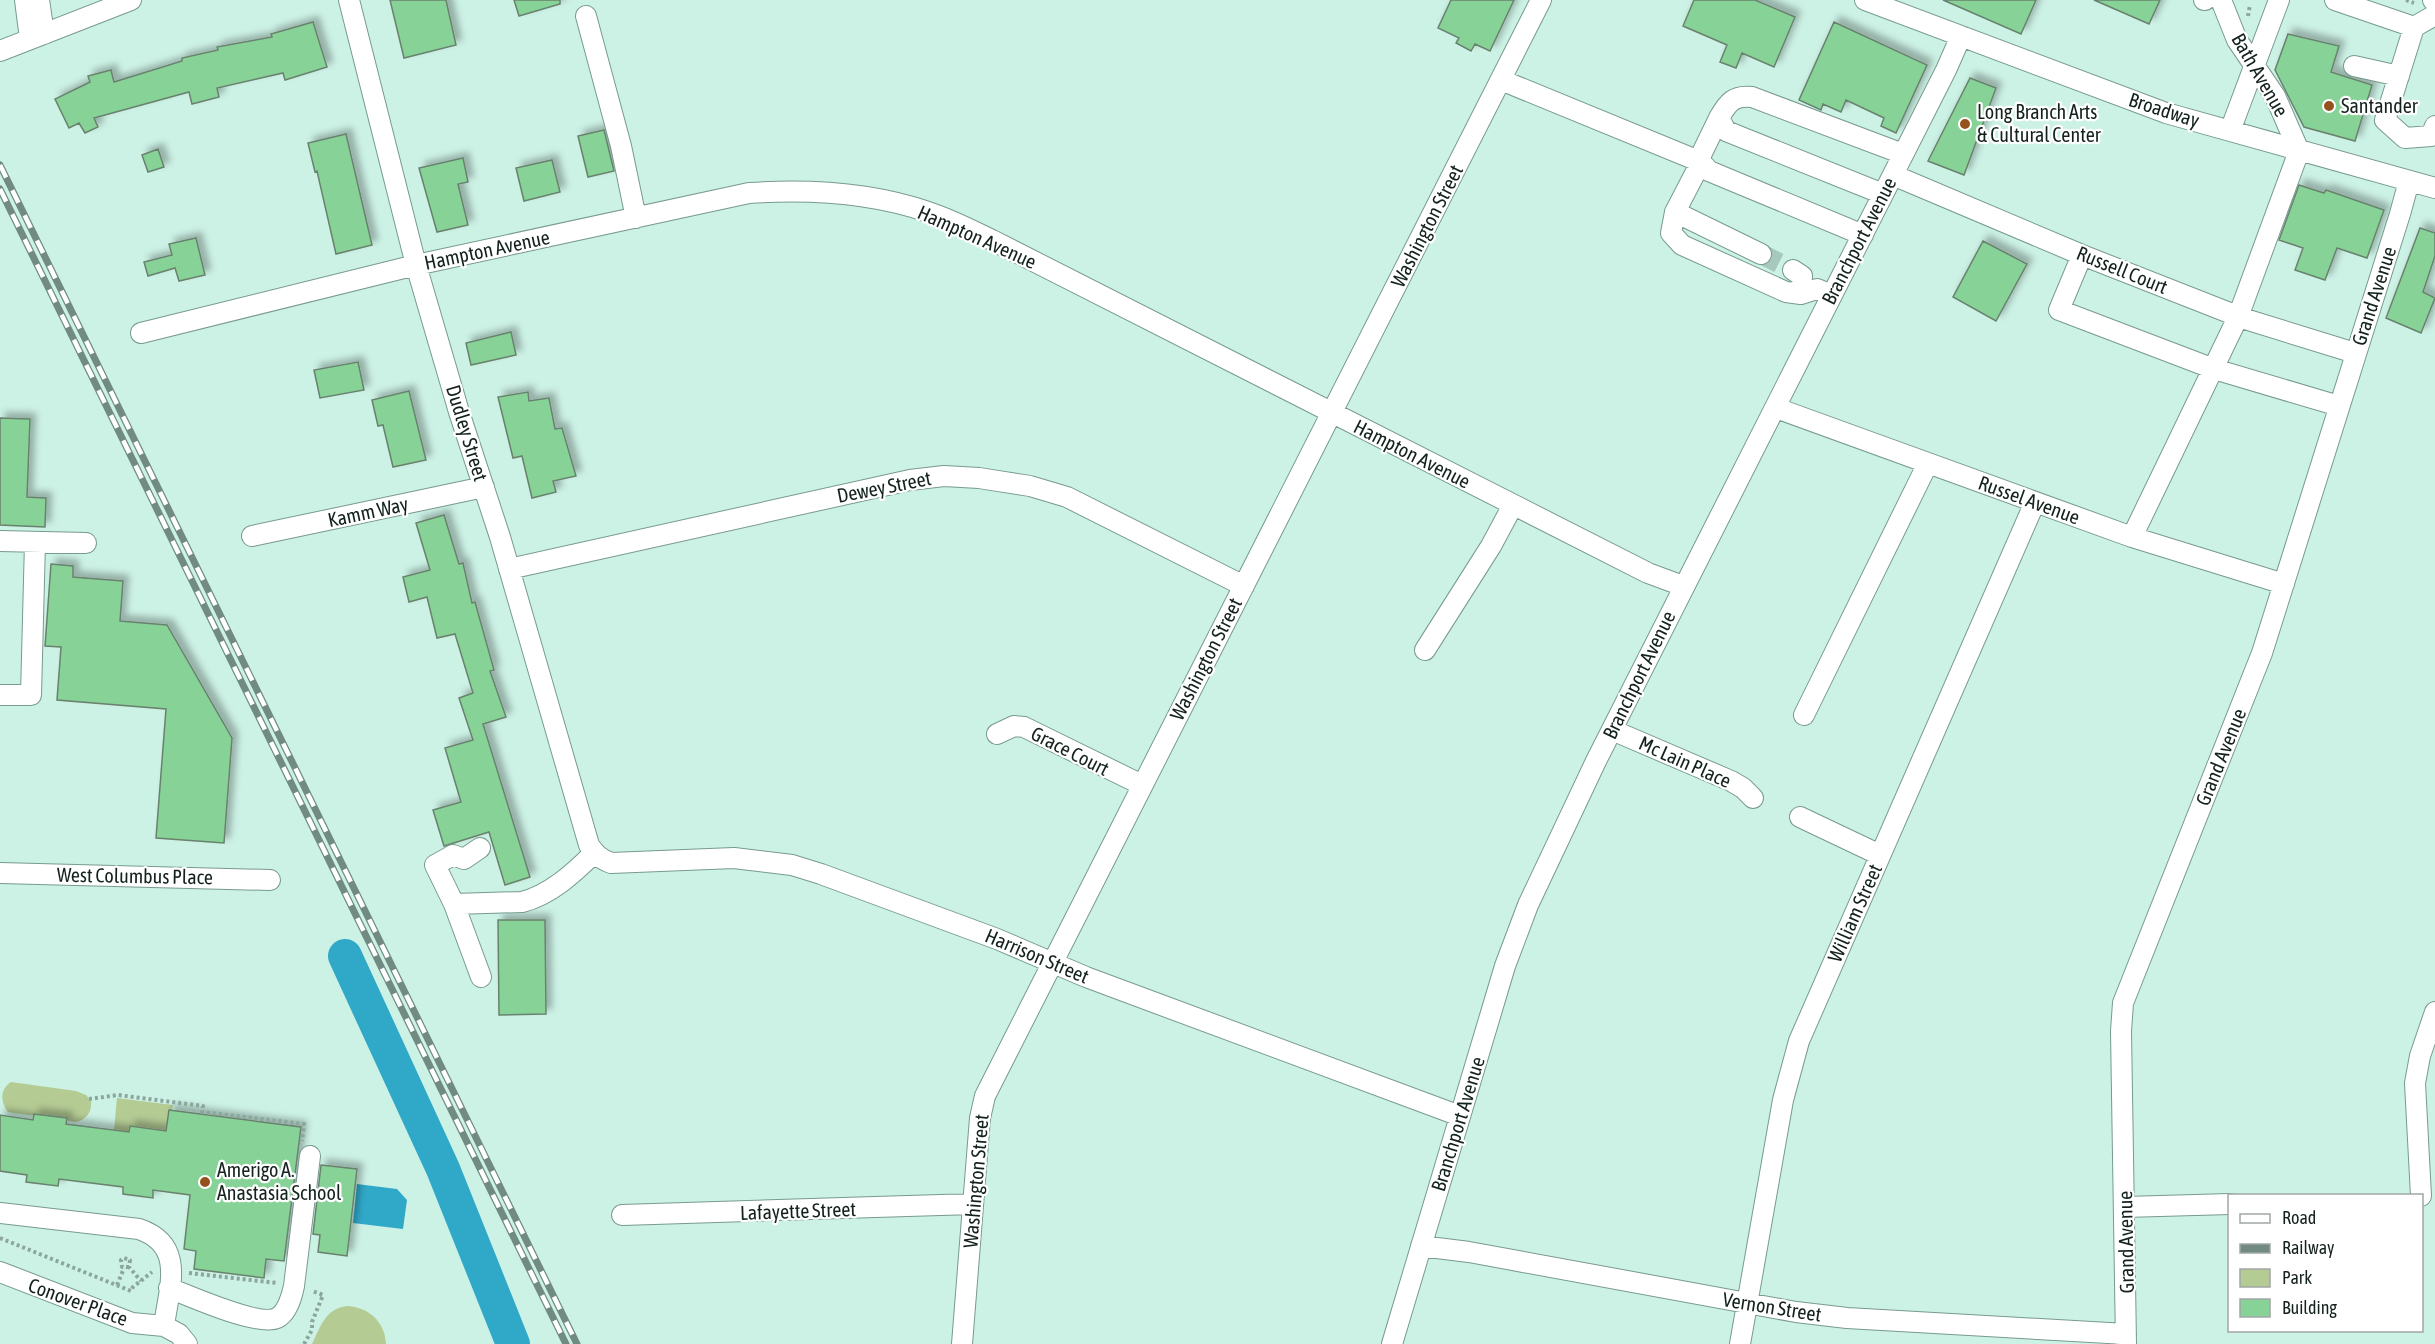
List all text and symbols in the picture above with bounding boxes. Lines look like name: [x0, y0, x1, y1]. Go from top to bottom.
street label: Bath Avenue: [2227, 29, 2293, 120]
street label: Broadway: [2126, 87, 2202, 132]
place label: Santander: [2341, 94, 2419, 117]
marker: Santander: [2322, 99, 2336, 113]
place label: Long Branch Arts & Cultural Center: [1977, 100, 2102, 146]
marker: Long Branch Arts & Cultural Center: [1958, 117, 1972, 131]
street label: Washington Street: [1386, 161, 1467, 291]
street label: Branchport Avenue: [1817, 173, 1900, 308]
street label: Hampton Avenue: [914, 200, 1040, 273]
street label: Hampton Avenue: [422, 225, 552, 274]
street label: Russell Court: [2073, 241, 2171, 298]
street label: Grand Avenue: [2347, 243, 2400, 348]
street label: Dudley Street: [442, 382, 493, 484]
street label: Hampton Avenue: [1350, 414, 1474, 493]
street label: Dewey Street: [835, 466, 933, 507]
street label: Russel Avenue: [1975, 471, 2083, 529]
street label: Kamm Way: [326, 492, 410, 531]
street label: Washington Street: [1165, 594, 1246, 724]
street label: Branchport Avenue: [1598, 607, 1679, 743]
street label: Grand Avenue: [2191, 705, 2250, 809]
street label: Grace Court: [1028, 721, 1113, 780]
street label: Mc Lain Place: [1636, 731, 1735, 792]
street label: William Street: [1823, 860, 1886, 965]
street label: West Columbus Place: [57, 863, 213, 888]
street label: Harrison Street: [982, 923, 1093, 988]
street label: Branchport Avenue: [1426, 1054, 1489, 1194]
street label: Washington Street: [958, 1113, 993, 1249]
place label: Amerigo A. Anastasia School: [217, 1158, 342, 1204]
marker: Amerigo A. Anastasia School: [198, 1175, 212, 1189]
street label: Grand Avenue: [2113, 1190, 2138, 1294]
legend: [2228, 1194, 2423, 1332]
street label: Lafayette Street: [740, 1197, 857, 1224]
text: Road: [2282, 1207, 2316, 1228]
text: Railway: [2282, 1237, 2334, 1258]
text: Park: [2282, 1267, 2312, 1288]
street label: Conover Place: [25, 1273, 131, 1330]
street label: Vernon Street: [1721, 1287, 1823, 1326]
text: Building: [2282, 1297, 2337, 1318]

